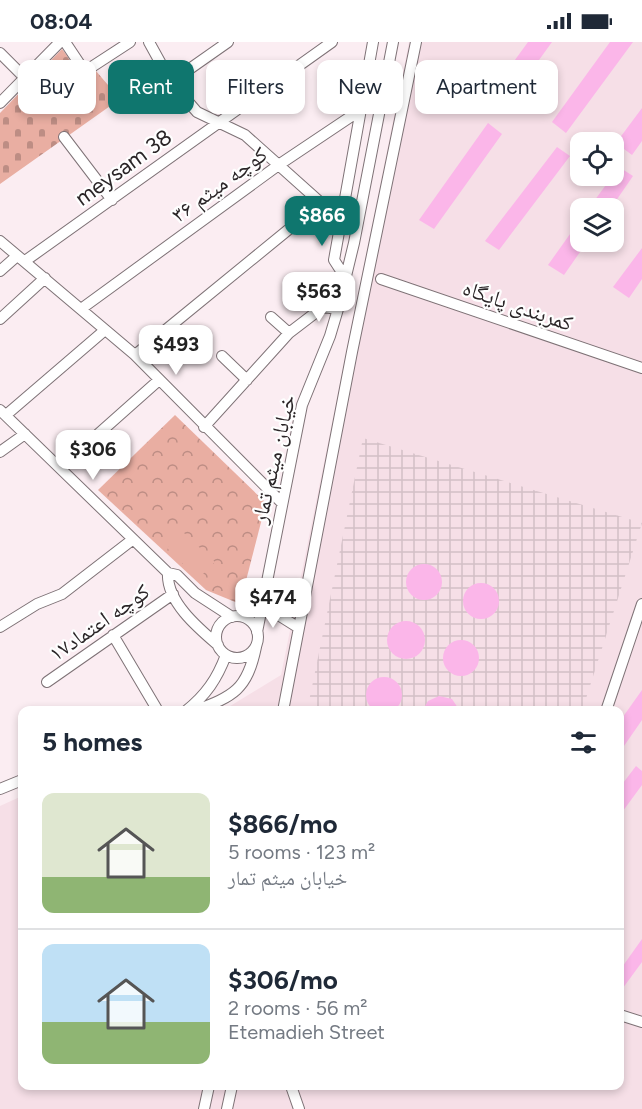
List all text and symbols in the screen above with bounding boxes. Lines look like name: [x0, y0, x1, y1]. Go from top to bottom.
text: 08:04: [30, 8, 93, 35]
chip: Buy: [18, 60, 96, 114]
chip: Rent: [108, 60, 194, 114]
chip: Filters: [206, 60, 305, 114]
chip: New: [317, 60, 403, 114]
chip: Apartment: [415, 60, 558, 114]
street label: meysam 38: [70, 123, 177, 212]
map controls: [570, 132, 624, 252]
button: locate: [570, 132, 624, 186]
street label: کوچه میثم ۳۶: [166, 141, 273, 229]
pin: $866: [286, 196, 358, 247]
button: layers: [570, 198, 624, 252]
text: $866: [299, 203, 345, 227]
pin: $563: [283, 272, 355, 323]
street label: کمربندی پایگاه: [459, 274, 576, 337]
text: $563: [296, 279, 342, 303]
pin: $493: [140, 325, 212, 376]
text: $493: [153, 332, 199, 356]
street label: خیابان میثم تمار: [245, 392, 302, 527]
pin: $306: [57, 430, 129, 481]
text: $306: [70, 437, 116, 461]
street label: کوچه اعتماد۱۷: [44, 578, 155, 667]
pin: $474: [237, 578, 309, 629]
text: $474: [249, 585, 297, 609]
text: 5 homes: [42, 726, 142, 758]
icon: filters: [567, 726, 600, 759]
text: $866/mo: [228, 808, 338, 840]
icon: home: [90, 817, 162, 889]
text: 5 rooms · 123 m²: [228, 840, 375, 864]
text: خیابان میثم تمار: [228, 866, 347, 890]
text: $306/mo: [228, 964, 338, 996]
icon: home: [90, 968, 162, 1040]
text: 2 rooms · 56 m²: [228, 996, 367, 1020]
text: Etemadieh Street: [228, 1020, 385, 1044]

